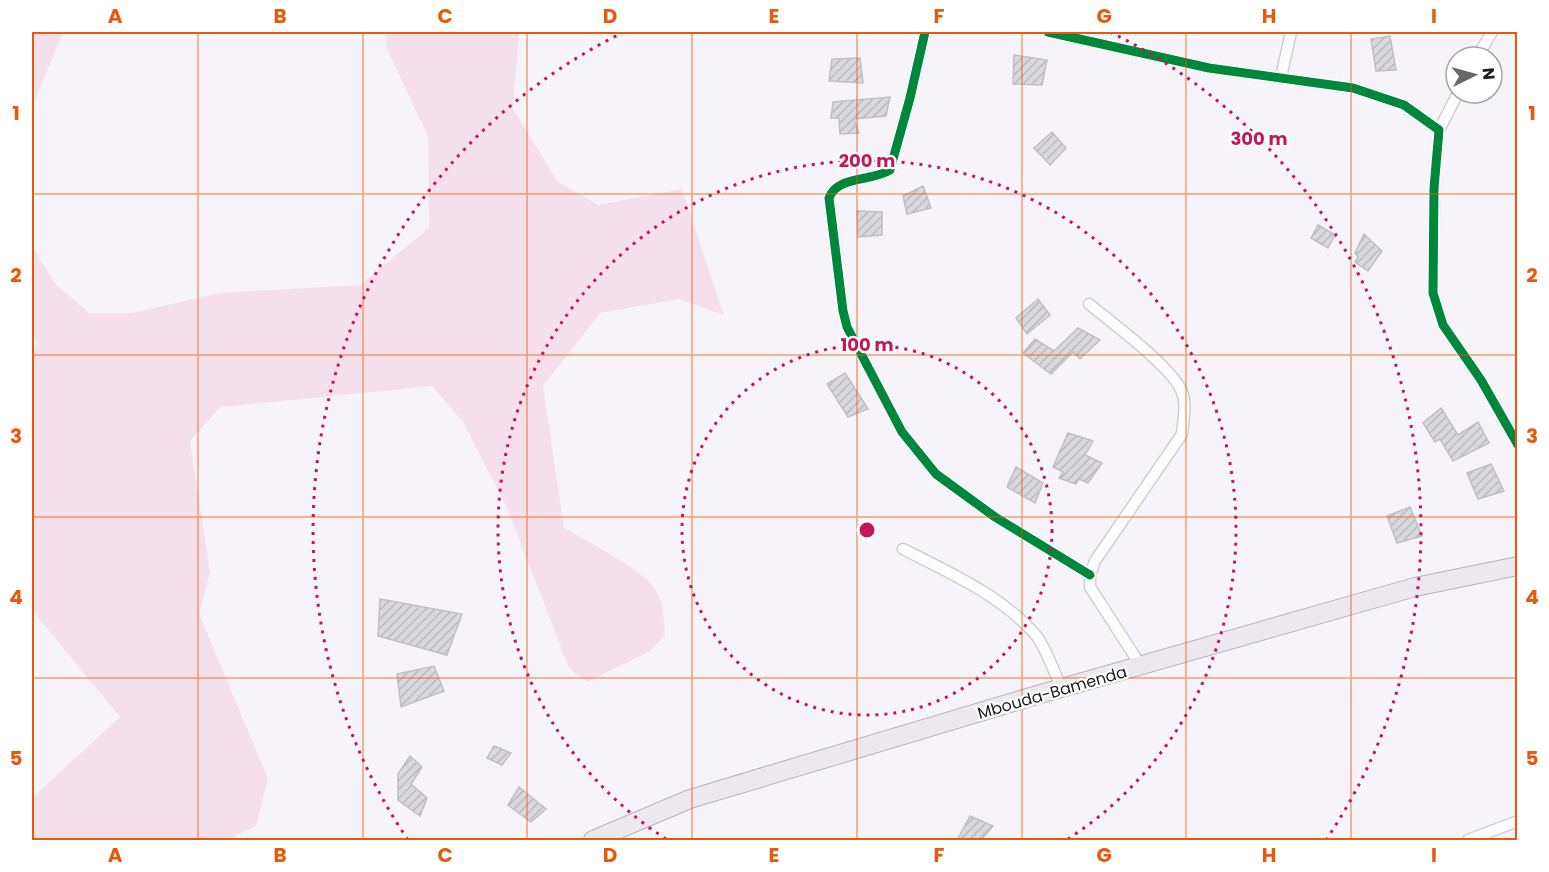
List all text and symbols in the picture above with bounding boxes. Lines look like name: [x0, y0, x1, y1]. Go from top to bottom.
text: A: [108, 2, 123, 30]
text: B: [273, 2, 287, 30]
text: C: [437, 2, 453, 30]
text: D: [603, 2, 617, 30]
text: E: [769, 2, 779, 30]
text: F: [934, 2, 945, 30]
text: G: [1096, 2, 1112, 30]
text: H: [1262, 2, 1276, 30]
text: I: [1431, 2, 1437, 30]
north arrow: [1444, 45, 1504, 105]
text: N: [1476, 67, 1500, 81]
text: 1: [12, 99, 20, 127]
text: 1: [1528, 99, 1536, 127]
text: 300 m: [1230, 126, 1288, 151]
text: 200 m: [839, 148, 895, 173]
text: 2: [10, 261, 22, 289]
text: 2: [1526, 261, 1538, 289]
text: 100 m: [840, 332, 894, 357]
text: 3: [10, 422, 22, 450]
text: 3: [1526, 422, 1538, 450]
centre of rings: [857, 520, 877, 540]
text: 4: [9, 583, 23, 611]
text: 4: [1525, 583, 1539, 611]
street label: Mbouda-Bamenda: [975, 660, 1130, 725]
text: 5: [10, 744, 23, 772]
text: 5: [1526, 744, 1539, 772]
text: A: [108, 841, 123, 869]
text: B: [273, 841, 287, 869]
text: C: [437, 841, 453, 869]
text: D: [603, 841, 617, 869]
text: E: [769, 841, 779, 869]
text: F: [934, 841, 945, 869]
text: G: [1096, 841, 1112, 869]
text: H: [1262, 841, 1276, 869]
text: I: [1431, 841, 1437, 869]

